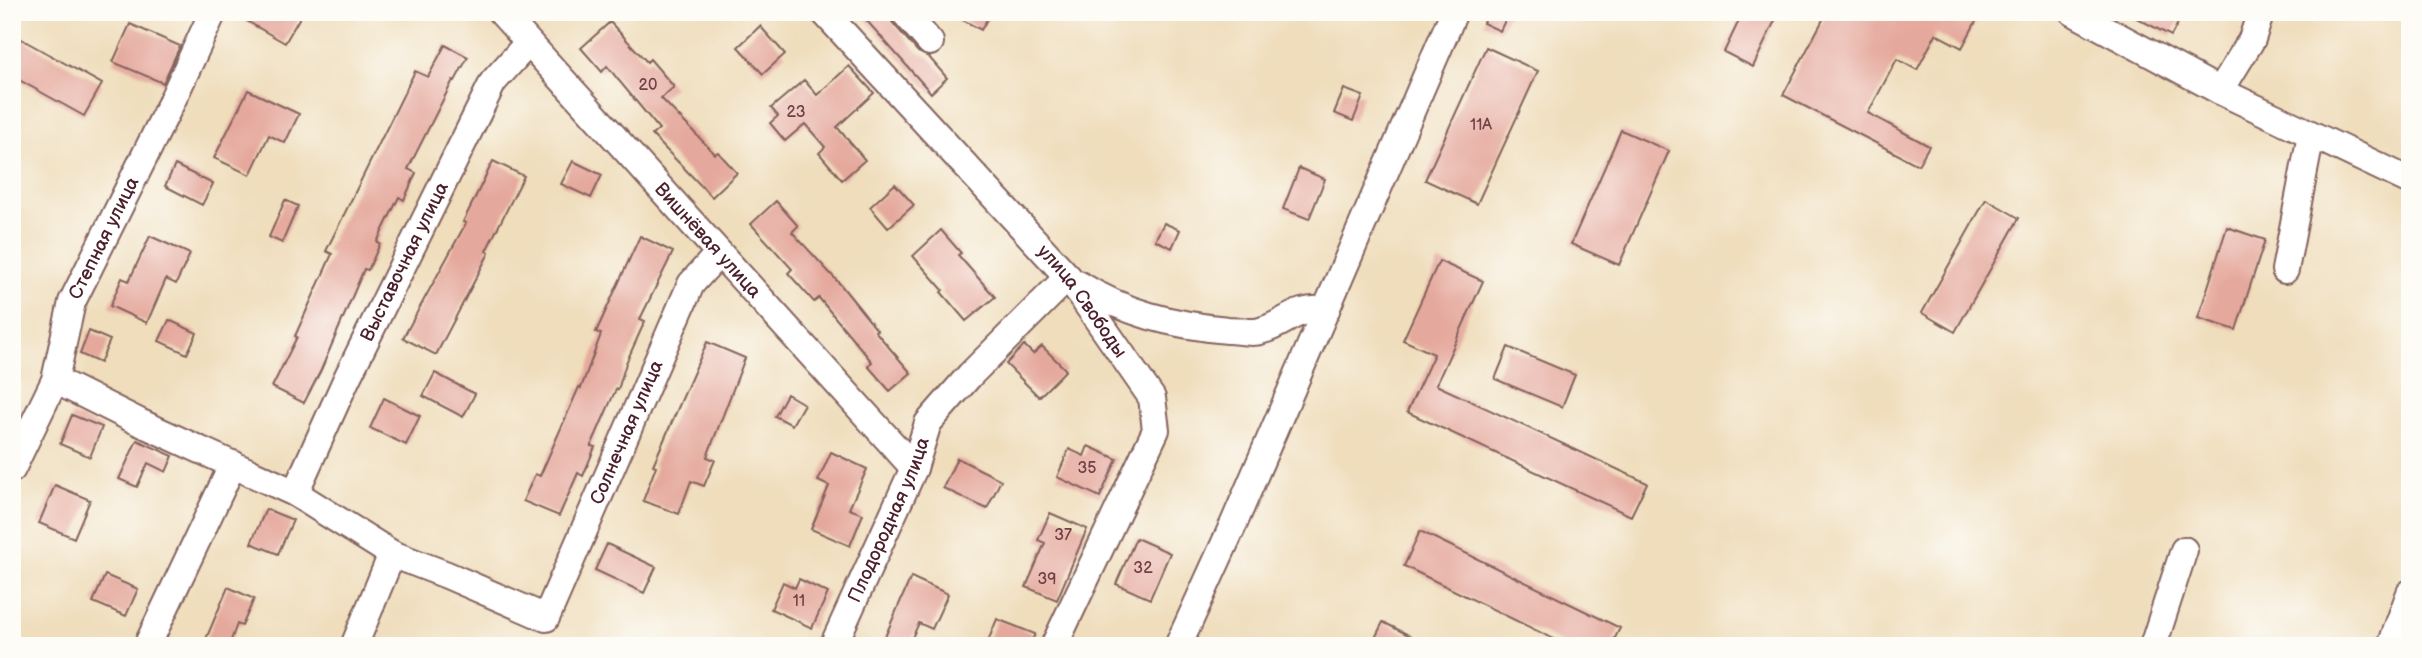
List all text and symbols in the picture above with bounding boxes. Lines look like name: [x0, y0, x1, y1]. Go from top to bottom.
house number: 20: [639, 76, 657, 95]
house number: 23: [787, 103, 806, 122]
house number: 11А: [1470, 116, 1492, 135]
street label: Степная улица: [64, 173, 144, 303]
street label: Выставочная улица: [355, 178, 453, 345]
street label: Вишнёвая улица: [650, 178, 766, 303]
street label: улица Свободы: [1032, 240, 1132, 362]
street label: Солнечная улица: [585, 357, 668, 508]
street label: Плодородная улица: [843, 435, 934, 606]
house number: 35: [1077, 459, 1097, 478]
house number: 37: [1054, 526, 1072, 545]
house number: 32: [1133, 559, 1153, 578]
house number: 39: [1037, 570, 1057, 589]
house number: 11: [793, 592, 805, 611]

